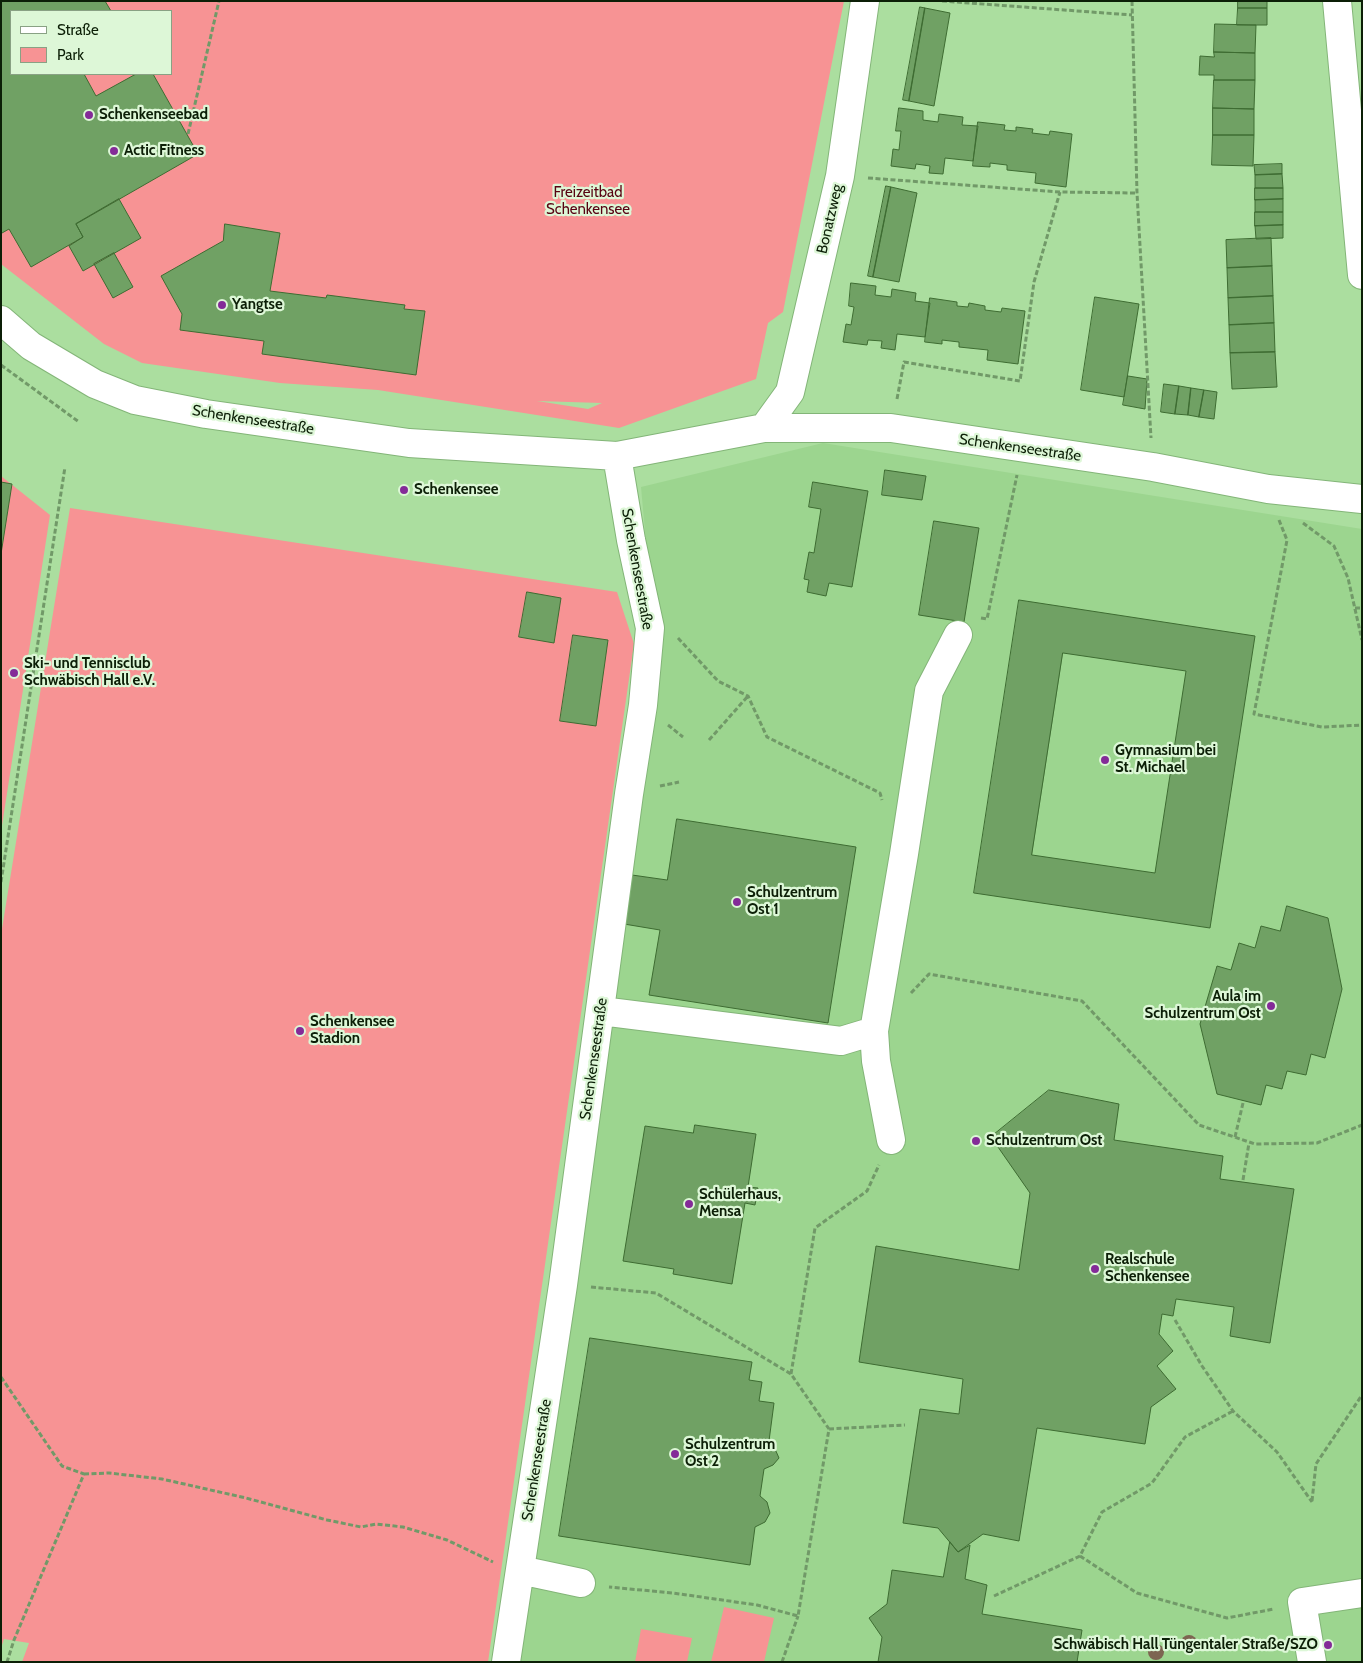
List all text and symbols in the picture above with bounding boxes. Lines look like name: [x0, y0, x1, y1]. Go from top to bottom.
legend: [10, 10, 172, 75]
text: Straße: [57, 21, 99, 39]
text: Park: [57, 46, 84, 64]
place label: Schenkenseebad: [99, 106, 208, 124]
marker: Schenkenseebad: [83, 109, 95, 121]
place label: Actic Fitness: [124, 142, 204, 160]
marker: Actic Fitness: [108, 145, 120, 157]
street label: Bonatzweg: [813, 183, 847, 255]
park label: Freizeitbad Schenkensee: [546, 184, 630, 219]
place label: Yangtse: [232, 296, 283, 314]
marker: Yangtse: [216, 299, 228, 311]
street label: Schenkenseestraße: [191, 401, 315, 439]
street label: Schenkenseestraße: [958, 431, 1082, 465]
place label: Schenkensee: [414, 481, 499, 499]
marker: Schenkensee: [398, 484, 410, 496]
street label: Schenkenseestraße: [617, 507, 657, 631]
place label: Ski- und Tennisclub Schwäbisch Hall e.V.: [24, 655, 155, 690]
marker: Ski- und Tennisclub Schwäbisch Hall e.V.: [8, 667, 20, 679]
place label: Gymnasium bei St. Michael: [1115, 742, 1216, 777]
marker: Gymnasium bei St. Michael: [1099, 754, 1111, 766]
place label: Schulzentrum Ost 1: [747, 884, 837, 919]
marker: Schulzentrum Ost 1: [731, 896, 743, 908]
place label: Aula im Schulzentrum Ost: [1145, 988, 1261, 1023]
street label: Schenkenseestraße: [577, 997, 611, 1121]
marker: Aula im Schulzentrum Ost: [1265, 1000, 1277, 1012]
place label: Schenkensee Stadion: [310, 1013, 395, 1048]
marker: Schenkensee Stadion: [294, 1025, 306, 1037]
place label: Schulzentrum Ost: [986, 1132, 1102, 1150]
marker: Schulzentrum Ost: [970, 1135, 982, 1147]
place label: Schülerhaus, Mensa: [699, 1186, 781, 1221]
marker: Schülerhaus, Mensa: [683, 1198, 695, 1210]
place label: Realschule Schenkensee: [1105, 1251, 1190, 1286]
marker: Realschule Schenkensee: [1089, 1263, 1101, 1275]
street label: Schenkenseestraße: [518, 1398, 556, 1522]
place label: Schulzentrum Ost 2: [685, 1436, 775, 1471]
marker: Schulzentrum Ost 2: [669, 1448, 681, 1460]
place label: Schwäbisch Hall Tüngentaler Straße/SZO: [1053, 1636, 1318, 1654]
marker: Schwäbisch Hall Tüngentaler Straße/SZO: [1322, 1639, 1334, 1651]

